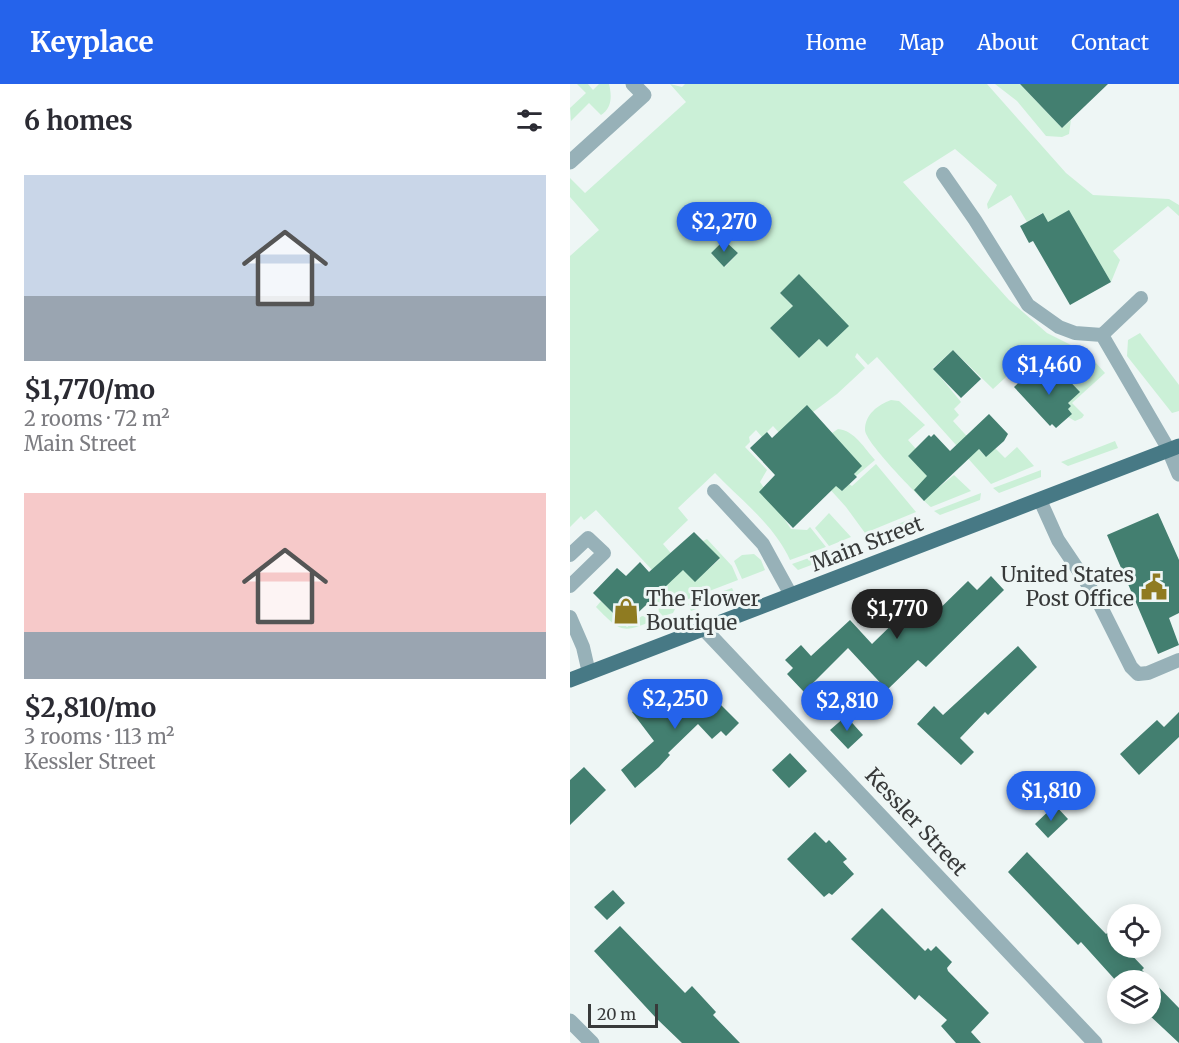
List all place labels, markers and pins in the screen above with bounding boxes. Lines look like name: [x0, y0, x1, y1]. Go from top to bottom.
pin: $2,270: [675, 202, 773, 253]
pin: $1,460: [1000, 345, 1098, 396]
place label: United States Post Office: [1001, 561, 1134, 612]
public building icon: United States Post Office: [1139, 572, 1169, 602]
place label: The Flower Boutique: [646, 585, 760, 636]
pin: $1,770: [848, 589, 946, 640]
shop icon: The Flower Boutique: [611, 596, 641, 626]
pin: $2,250: [626, 679, 724, 730]
pin: $2,810: [798, 681, 896, 732]
pin: $1,810: [1002, 771, 1100, 822]

